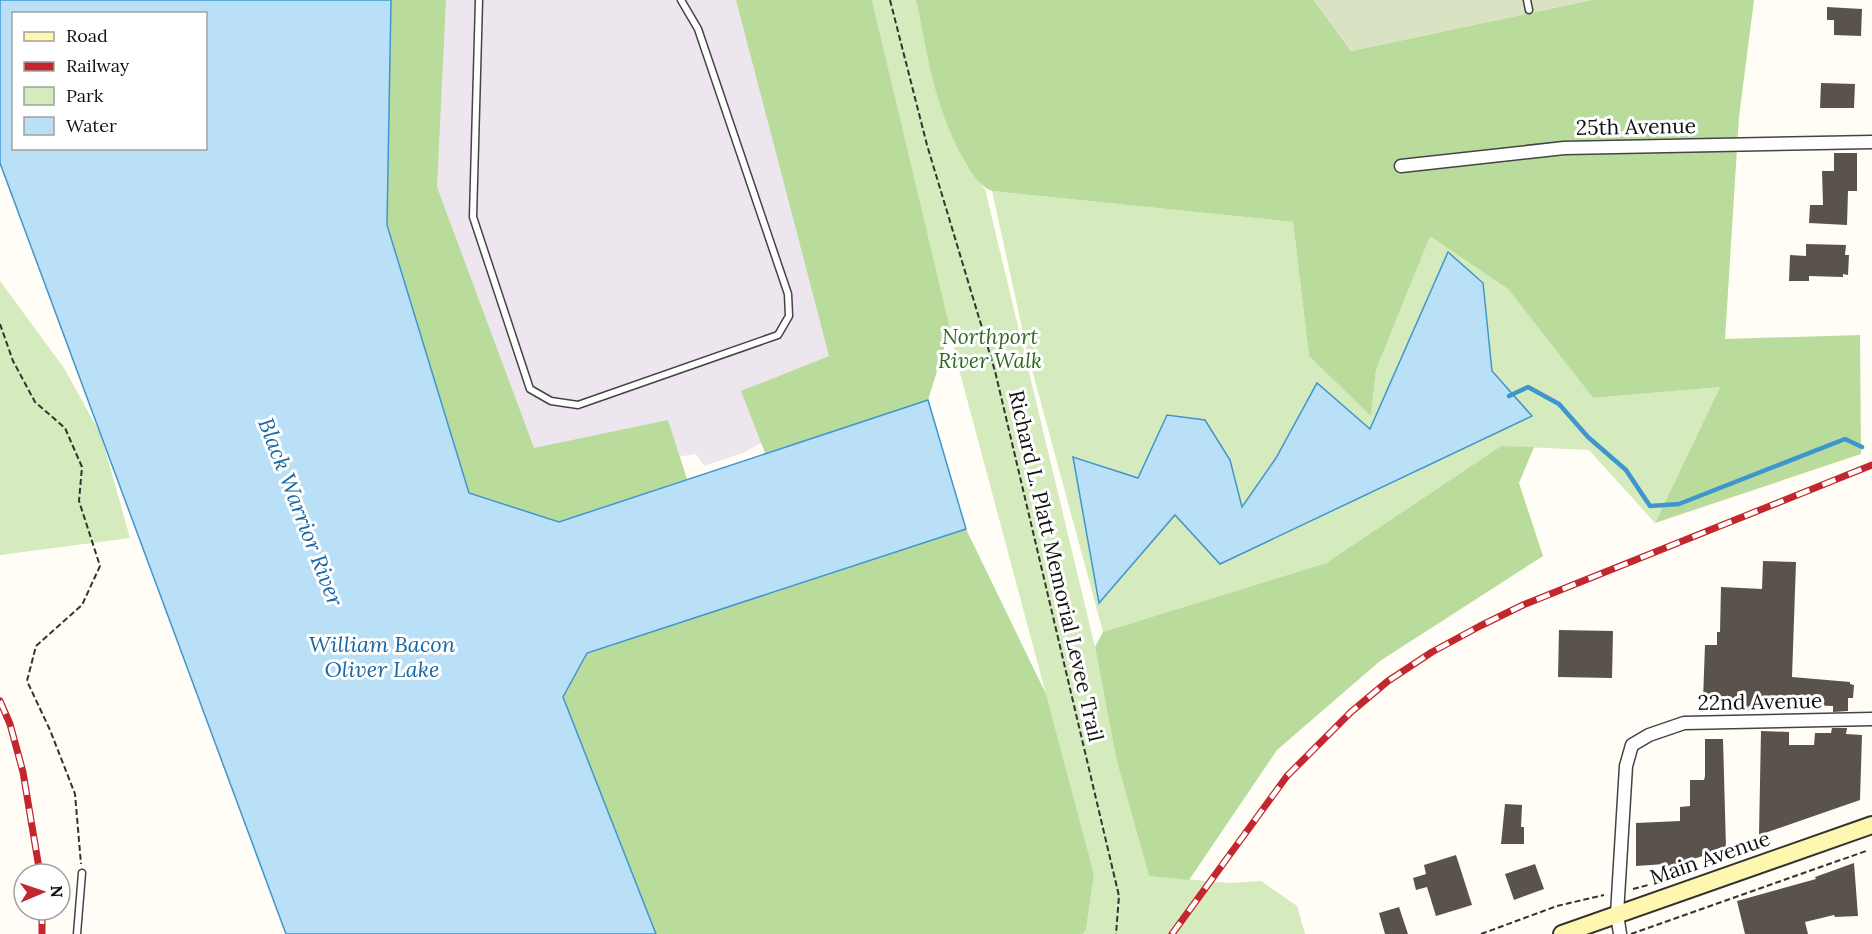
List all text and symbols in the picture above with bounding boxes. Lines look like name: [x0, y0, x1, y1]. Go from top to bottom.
legend: [12, 12, 207, 150]
text: Road: [66, 24, 108, 47]
text: Railway: [66, 54, 130, 77]
text: Park: [66, 84, 104, 107]
street label: 25th Avenue: [1576, 112, 1696, 141]
text: Water: [66, 114, 117, 137]
park label: Northport River Walk: [938, 323, 1042, 374]
street label: Richard L. Platt Memorial Levee Trail: [1003, 388, 1110, 744]
water label: Black Warrior River: [252, 414, 350, 611]
water label: William Bacon Oliver Lake: [309, 630, 456, 683]
street label: 22nd Avenue: [1697, 687, 1823, 716]
street label: Main Avenue: [1646, 824, 1774, 891]
north arrow: [12, 862, 72, 922]
text: N: [47, 885, 67, 898]

